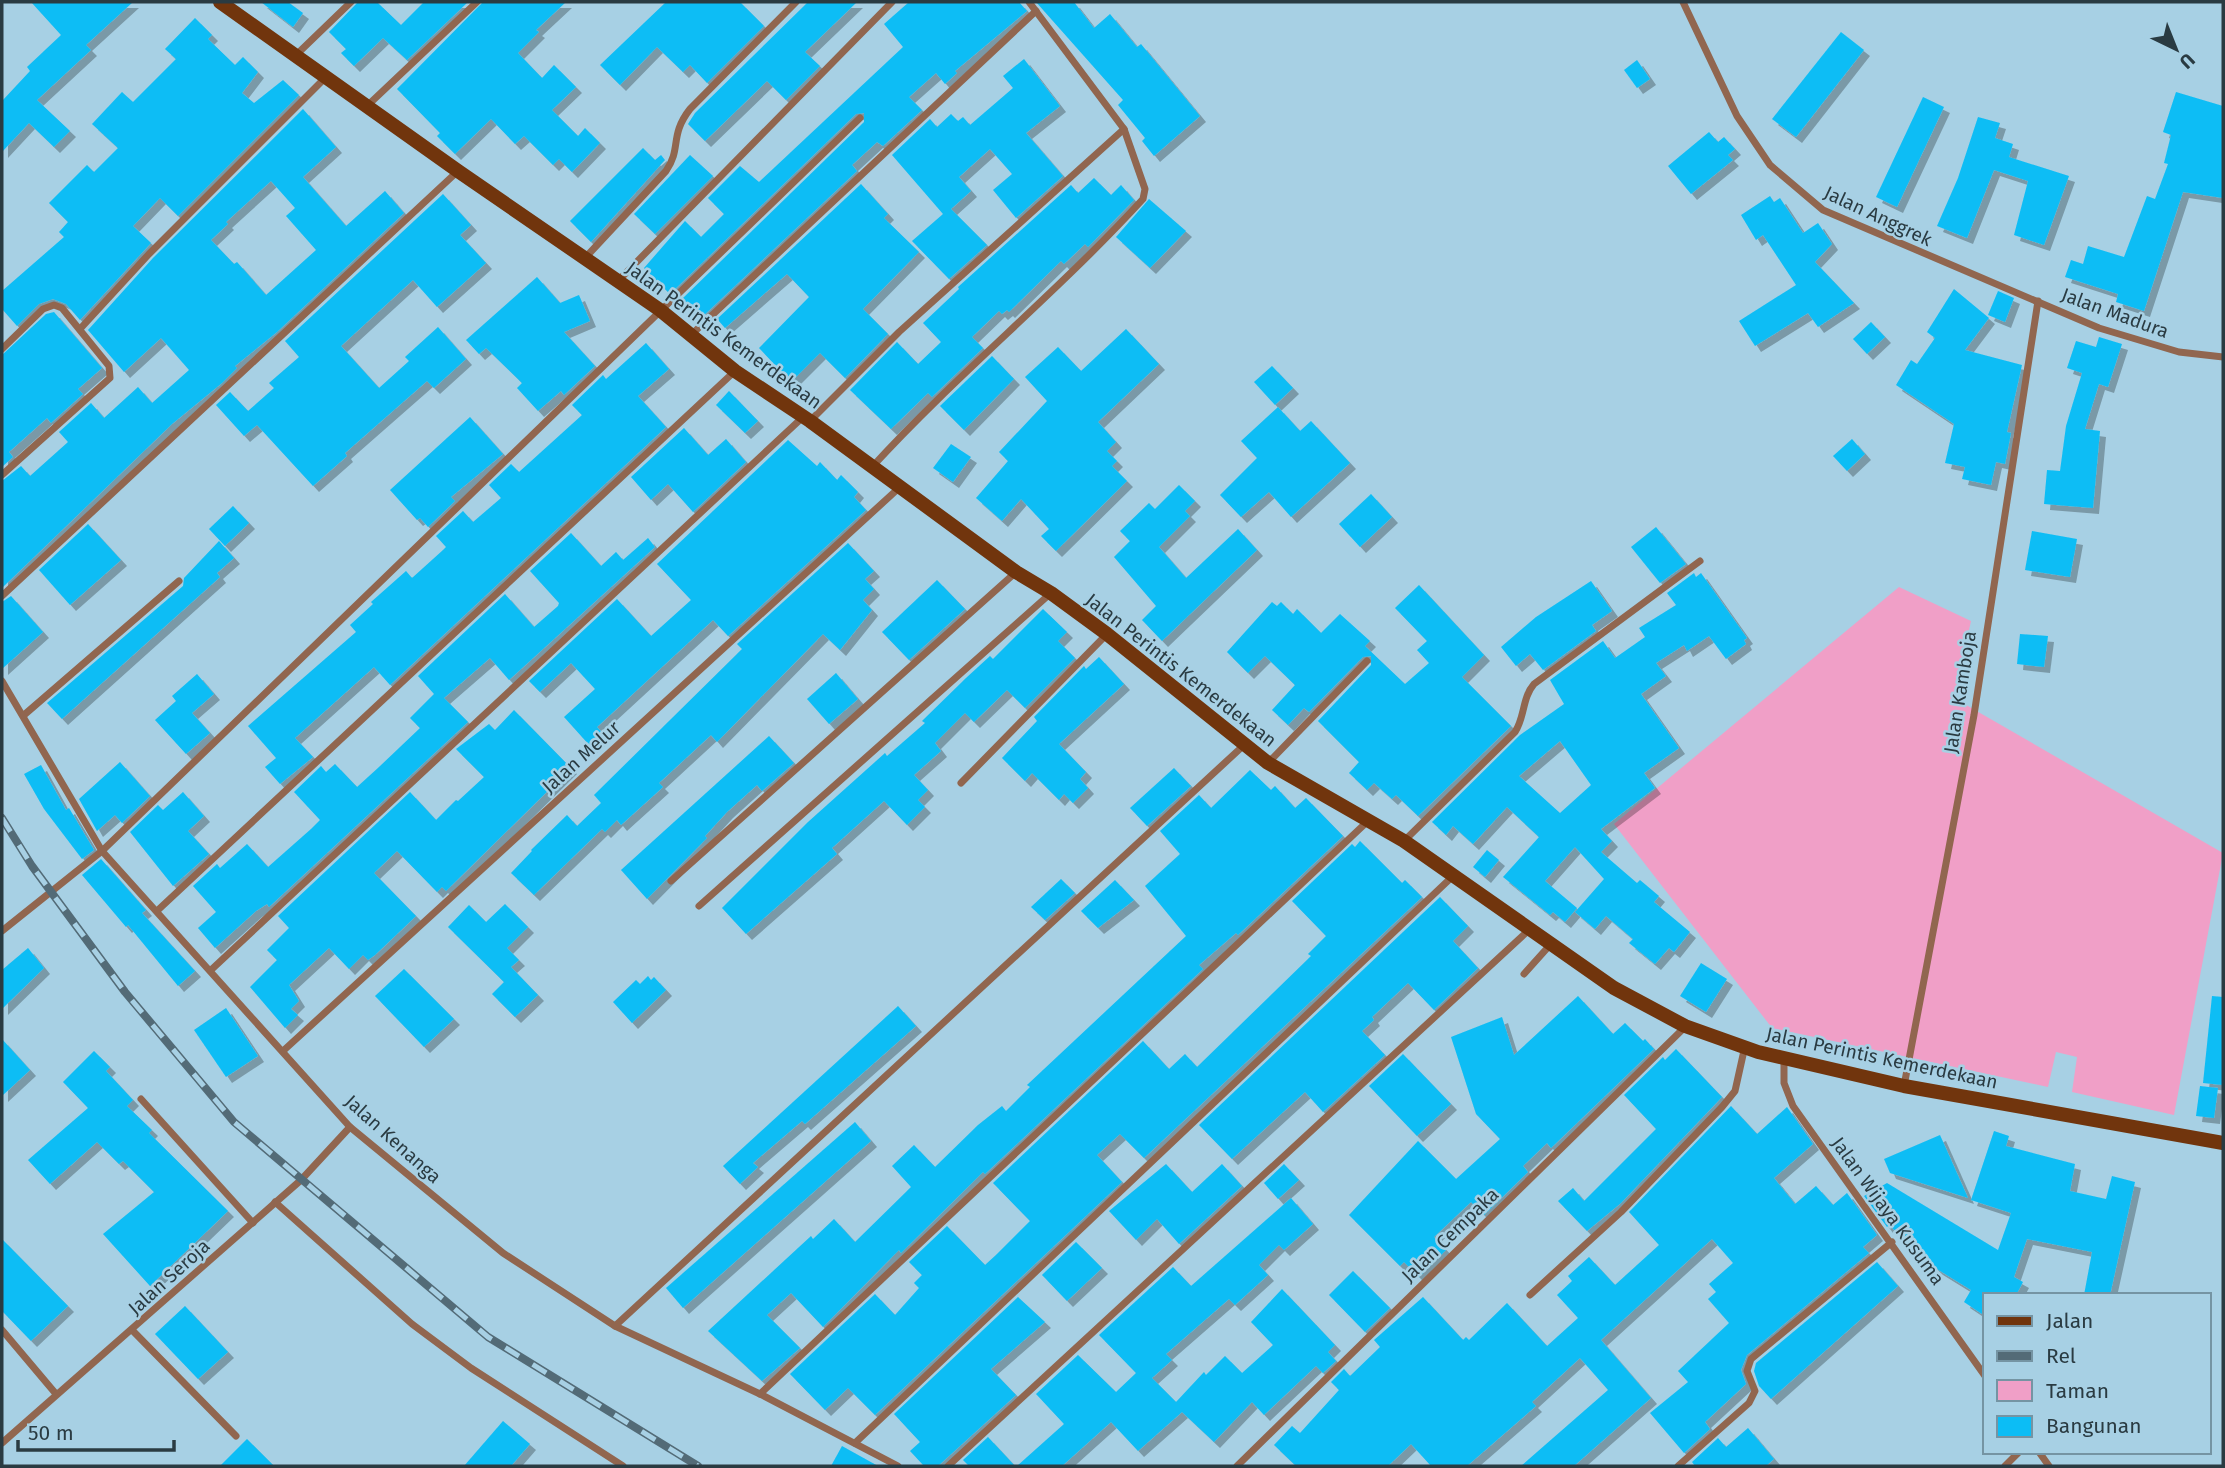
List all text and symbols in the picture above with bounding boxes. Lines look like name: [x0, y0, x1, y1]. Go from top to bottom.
north arrow: [2141, 14, 2211, 84]
text: U: [2175, 48, 2200, 74]
street label: Jalan Anggrek: [1820, 181, 1936, 251]
street label: Jalan Perintis Kemerdekaan: [622, 256, 826, 414]
street label: Jalan Madura: [2058, 283, 2172, 343]
street label: Jalan Perintis Kemerdekaan: [1081, 588, 1281, 752]
street label: Jalan Kamboja: [1939, 629, 1981, 755]
street label: Jalan Melur: [537, 716, 625, 798]
street label: Jalan Perintis Kemerdekaan: [1764, 1022, 2000, 1094]
street label: Jalan Kenanga: [340, 1090, 446, 1188]
street label: Jalan Wijaya Kusuma: [1827, 1132, 1949, 1290]
street label: Jalan Cempaka: [1397, 1183, 1503, 1287]
street label: Jalan Seroja: [123, 1234, 215, 1320]
legend: [1983, 1293, 2211, 1454]
text: Jalan: [2046, 1308, 2093, 1334]
text: Rel: [2046, 1343, 2076, 1369]
text: Taman: [2046, 1378, 2109, 1404]
scale bar: [18, 1408, 173, 1452]
text: Bangunan: [2046, 1413, 2141, 1439]
text: 50 m: [28, 1420, 74, 1446]

